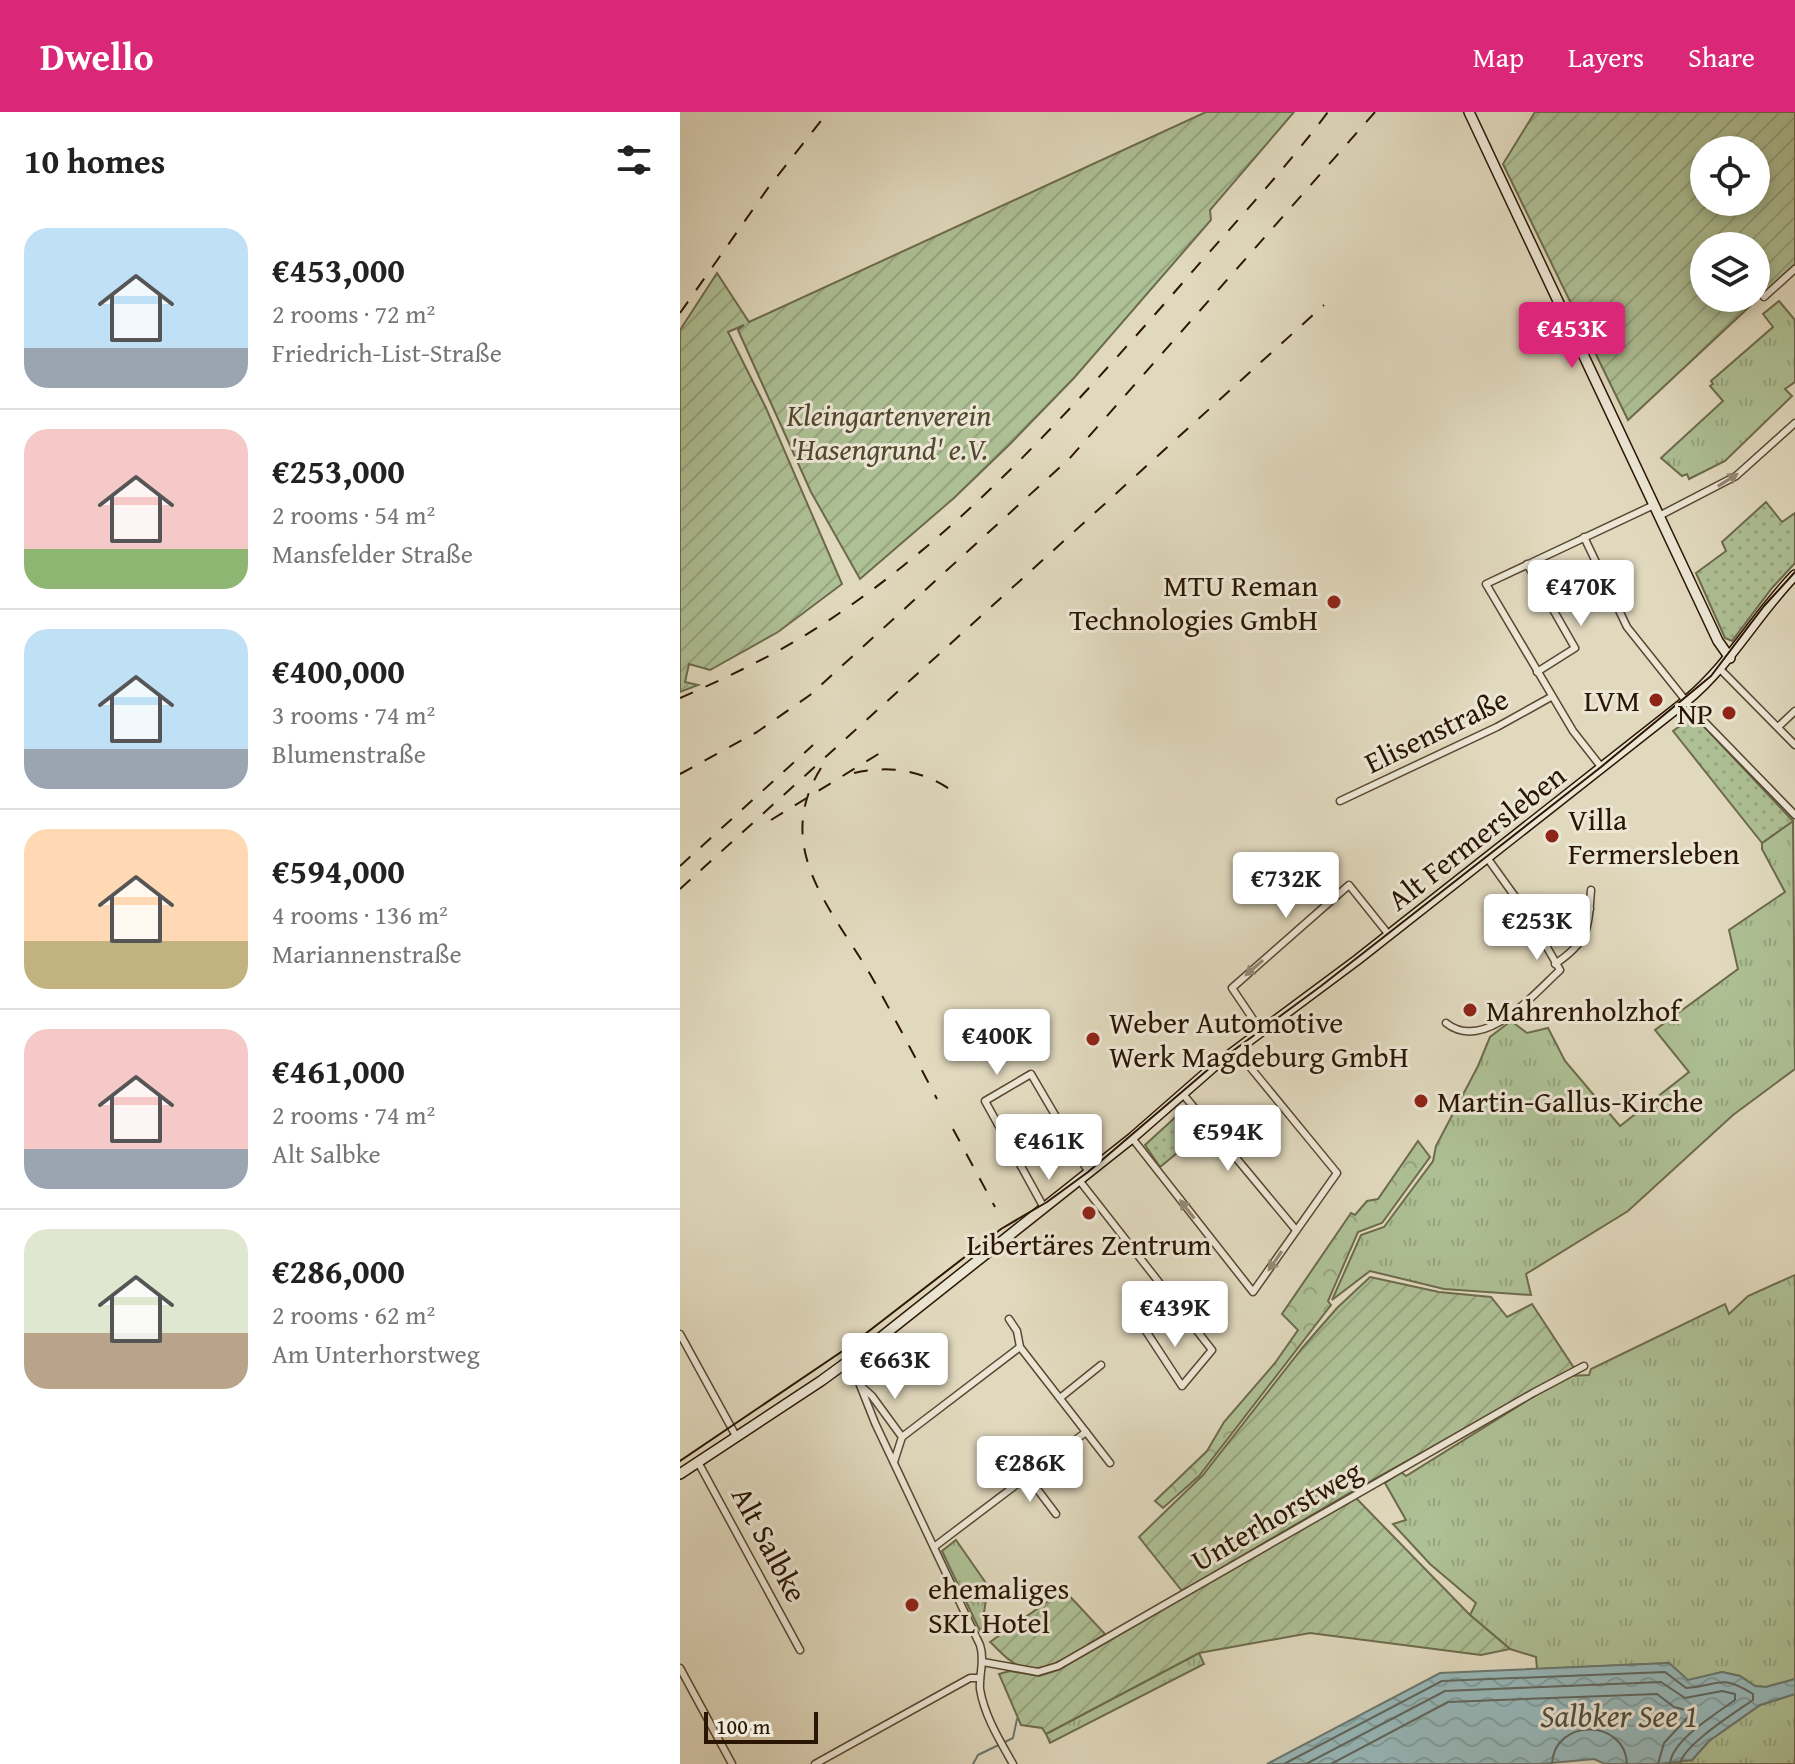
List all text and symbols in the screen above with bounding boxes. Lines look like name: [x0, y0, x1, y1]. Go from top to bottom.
text: Dwello: [40, 28, 154, 84]
text: Map: [1473, 36, 1524, 77]
text: Layers: [1568, 36, 1644, 77]
text: Share: [1688, 36, 1755, 77]
text: 10 homes: [24, 136, 165, 185]
map controls: [1690, 136, 1770, 312]
button: locate: [1690, 136, 1770, 216]
icon: filters: [612, 138, 656, 182]
button: layers: [1690, 232, 1770, 312]
text: €453,000: [272, 245, 405, 294]
icon: home: [88, 260, 184, 356]
text: 2 rooms · 72 m²: [272, 294, 435, 333]
pin: €453K: [1516, 302, 1628, 370]
text: €453K: [1537, 308, 1607, 347]
text: Friedrich-List-Straße: [272, 333, 502, 372]
park label: Kleingartenverein 'Hasengrund' e.V.: [786, 393, 991, 471]
text: €253,000: [272, 446, 405, 495]
icon: home: [88, 461, 184, 557]
one-way arrow: [1717, 473, 1739, 487]
text: 2 rooms · 54 m²: [272, 495, 435, 534]
text: Mansfelder Straße: [272, 534, 473, 573]
pin: €470K: [1525, 560, 1637, 628]
place label: MTU Reman Technologies GmbH: [1069, 563, 1318, 641]
text: €470K: [1546, 566, 1616, 605]
marker: MTU Reman Technologies GmbH: [1325, 593, 1343, 611]
text: €400,000: [272, 646, 405, 695]
icon: home: [88, 661, 184, 757]
street label: Elisenstraße: [1357, 676, 1515, 784]
place label: LVM: [1584, 678, 1640, 722]
marker: LVM: [1647, 691, 1665, 709]
place label: NP: [1677, 691, 1713, 735]
text: 3 rooms · 74 m²: [272, 695, 435, 734]
marker: NP: [1720, 704, 1738, 722]
text: Blumenstraße: [272, 734, 426, 773]
street label: Alt Fermersleben: [1378, 753, 1575, 921]
place label: Villa Fermersleben: [1568, 797, 1740, 875]
marker: Villa Fermersleben: [1543, 827, 1561, 845]
text: €594,000: [272, 846, 405, 895]
pin: €732K: [1230, 852, 1342, 920]
text: €732K: [1251, 858, 1321, 897]
icon: home: [88, 861, 184, 957]
pin: €253K: [1481, 894, 1593, 962]
text: 4 rooms · 136 m²: [272, 895, 448, 934]
text: €253K: [1502, 900, 1572, 939]
text: Mariannenstraße: [272, 934, 462, 973]
one-way arrow: [1245, 959, 1265, 976]
place label: Mahrenholzhof: [1486, 988, 1683, 1032]
place label: Weber Automotive Werk Magdeburg GmbH: [1109, 1000, 1409, 1078]
marker: Mahrenholzhof: [1461, 1001, 1479, 1019]
pin: €400K: [941, 1009, 1053, 1077]
text: €400K: [962, 1015, 1032, 1054]
marker: Weber Automotive Werk Magdeburg GmbH: [1084, 1030, 1102, 1048]
text: €461,000: [272, 1046, 405, 1095]
icon: home: [88, 1061, 184, 1157]
place label: Martin-Gallus-Kirche: [1437, 1079, 1703, 1123]
marker: Martin-Gallus-Kirche: [1412, 1092, 1430, 1110]
text: 2 rooms · 74 m²: [272, 1095, 435, 1134]
pin: €594K: [1172, 1105, 1284, 1173]
text: €594K: [1193, 1111, 1263, 1150]
pin: €461K: [993, 1114, 1105, 1182]
text: €461K: [1014, 1120, 1084, 1159]
text: Alt Salbke: [272, 1134, 381, 1173]
one-way arrow: [1180, 1199, 1196, 1219]
marker: Libertäres Zentrum: [1080, 1204, 1098, 1222]
place label: Libertäres Zentrum: [967, 1222, 1212, 1266]
text: €286,000: [272, 1246, 405, 1295]
one-way arrow: [1268, 1251, 1283, 1272]
icon: home: [88, 1261, 184, 1357]
pin: €439K: [1119, 1281, 1231, 1349]
text: €439K: [1140, 1287, 1210, 1326]
text: 2 rooms · 62 m²: [272, 1295, 435, 1334]
pin: €663K: [839, 1333, 951, 1401]
text: Am Unterhorstweg: [272, 1334, 480, 1373]
text: €663K: [860, 1339, 930, 1378]
pin: €286K: [974, 1436, 1086, 1504]
text: €286K: [995, 1442, 1065, 1481]
street label: Unterhorstweg: [1183, 1448, 1369, 1582]
street label: Alt Salbke: [721, 1478, 819, 1610]
place label: ehemaliges SKL Hotel: [928, 1566, 1069, 1644]
marker: ehemaliges SKL Hotel: [903, 1596, 921, 1614]
water label: Salbker See 1: [1540, 1692, 1698, 1739]
scale bar: [704, 1708, 818, 1744]
text: 100 m: [716, 1710, 771, 1742]

